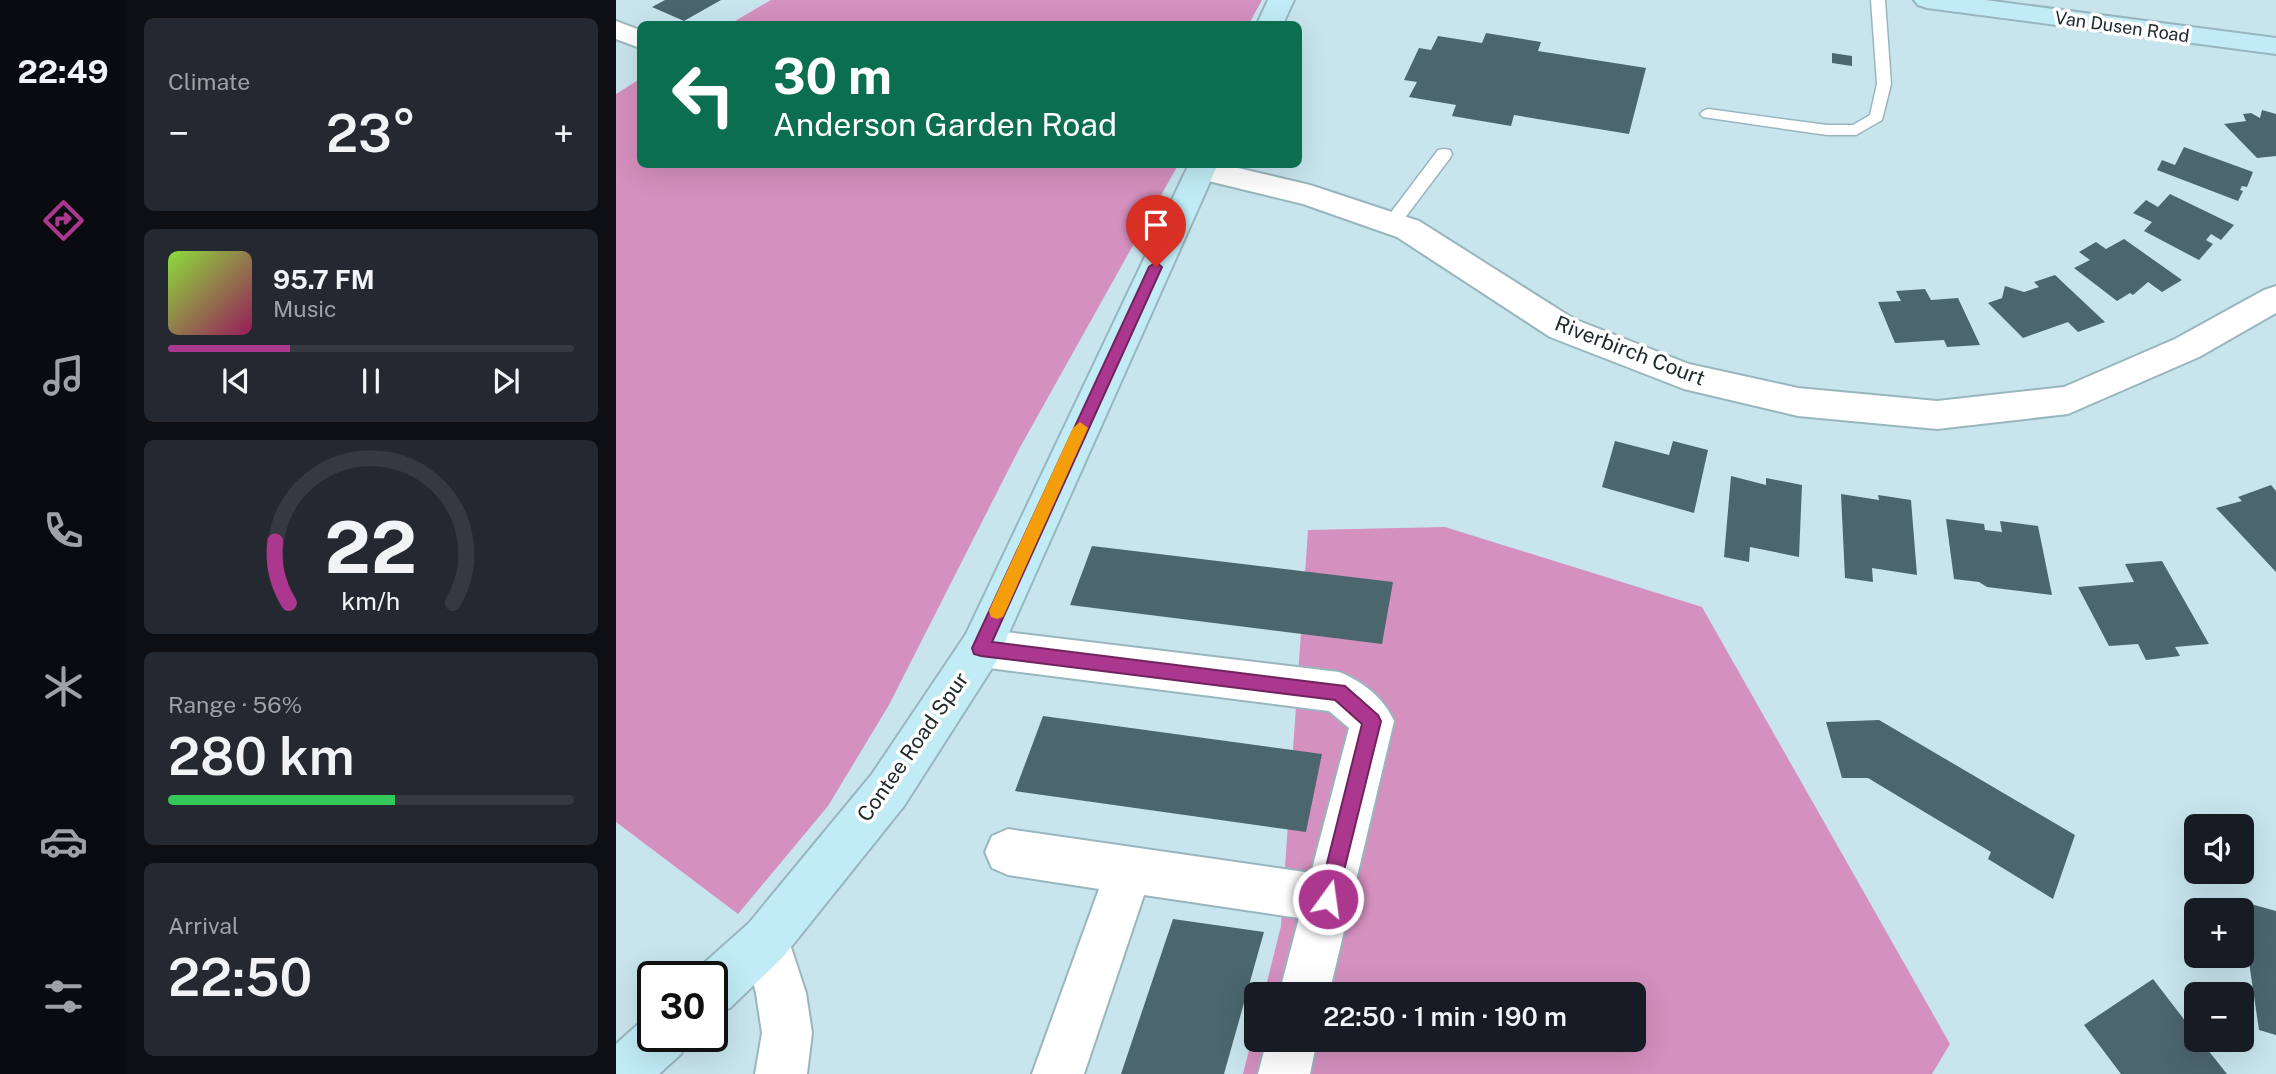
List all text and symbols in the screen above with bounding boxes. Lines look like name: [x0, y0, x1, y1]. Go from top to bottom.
street label: Van Dusen Road: [2053, 7, 2191, 46]
text: 30 m: [773, 47, 892, 105]
icon: left: [658, 49, 749, 140]
text: 22:49: [17, 53, 109, 90]
text: Climate: [168, 68, 250, 95]
text: 23°: [326, 103, 416, 164]
text: Anderson Garden Road: [773, 106, 1117, 143]
text: −: [168, 111, 189, 156]
text: +: [553, 111, 574, 156]
pin: [1126, 195, 1186, 267]
icon: directions: [39, 196, 88, 245]
icon: arrive: [1137, 206, 1175, 244]
text: 95.7 FM: [273, 264, 375, 295]
text: Music: [273, 295, 337, 322]
street label: Riverbirch Court: [1552, 310, 1709, 391]
icon: music: [39, 351, 88, 400]
icon: previous: [217, 362, 255, 400]
icon: pause: [352, 362, 390, 400]
icon: next: [487, 362, 525, 400]
text: 22: [325, 504, 417, 589]
icon: phone: [39, 506, 88, 555]
text: km/h: [342, 586, 400, 616]
icon: climate: [39, 662, 88, 711]
street label: Contee Road Spur: [852, 667, 973, 826]
text: Range · 56%: [168, 691, 302, 718]
text: 280 km: [168, 726, 355, 787]
map controls: [2184, 814, 2254, 1052]
button: sound: [2184, 814, 2254, 884]
icon: car: [39, 817, 88, 866]
position arrow: [1291, 862, 1365, 936]
button: +: [2184, 898, 2254, 968]
text: Arrival: [168, 912, 239, 939]
text: 22:50: [168, 947, 312, 1008]
speed limit sign: 30: [637, 961, 728, 1052]
icon: filters: [39, 972, 88, 1021]
button: −: [2184, 982, 2254, 1052]
text: 22:50 · 1 min · 190 m: [1323, 1001, 1567, 1032]

